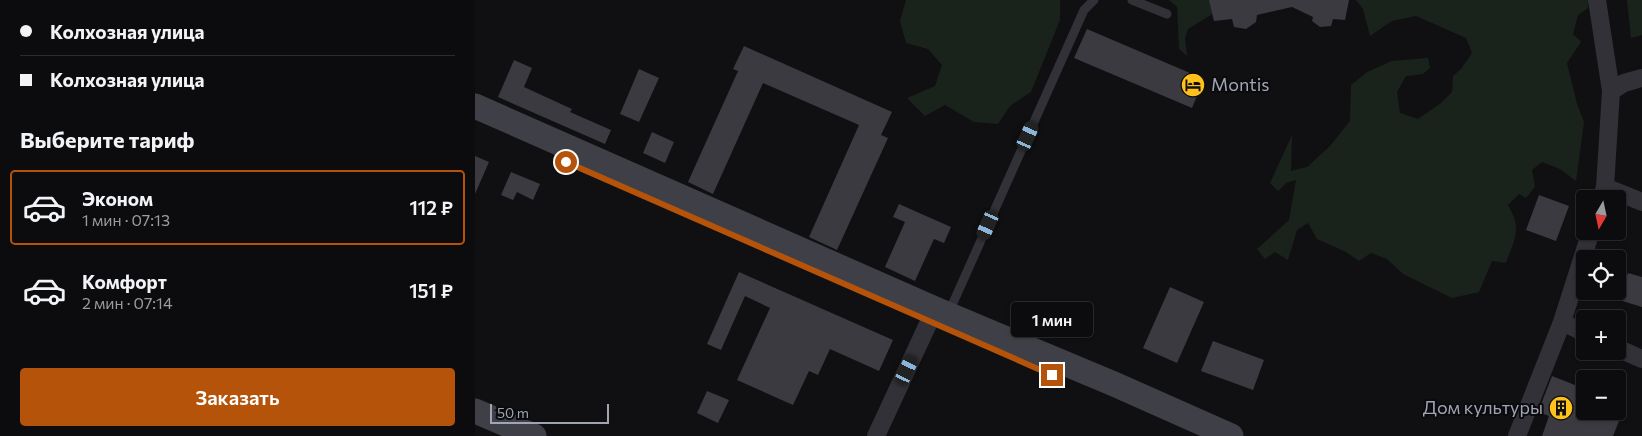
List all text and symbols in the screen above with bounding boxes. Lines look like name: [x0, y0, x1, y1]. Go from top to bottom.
text: Колхозная улица: [50, 20, 204, 43]
text: Колхозная улица: [50, 68, 204, 91]
hotel icon: Montis: [1180, 72, 1206, 98]
place label: Montis: [1211, 73, 1269, 95]
car: [1015, 119, 1040, 153]
text: Выберите тариф: [20, 126, 194, 153]
route start: [555, 151, 577, 173]
icon: car: [22, 185, 67, 230]
text: Эконом: [82, 187, 153, 210]
north arrow: [1576, 190, 1626, 240]
map controls: [1576, 190, 1626, 420]
text: 112 ₽: [409, 196, 453, 219]
car: [975, 208, 1000, 242]
text: 1 мин · 07:13: [82, 210, 170, 229]
button: locate: [1576, 250, 1626, 300]
icon: car: [22, 268, 67, 313]
text: Комфорт: [82, 270, 167, 293]
text: 151 ₽: [409, 279, 453, 302]
text: 2 мин · 07:14: [82, 293, 173, 312]
callout: 1 мин: [1011, 302, 1093, 338]
text: 1 мин: [1032, 310, 1072, 329]
button: +: [1576, 310, 1626, 360]
car: [893, 353, 920, 387]
route end: [1041, 364, 1063, 386]
button: Заказать: [20, 368, 455, 426]
button: −: [1576, 370, 1626, 420]
building icon: Дом культуры: [1548, 395, 1574, 421]
place label: Дом культуры: [1423, 396, 1543, 418]
scale bar: [490, 401, 609, 424]
text: 50 m: [497, 404, 529, 421]

